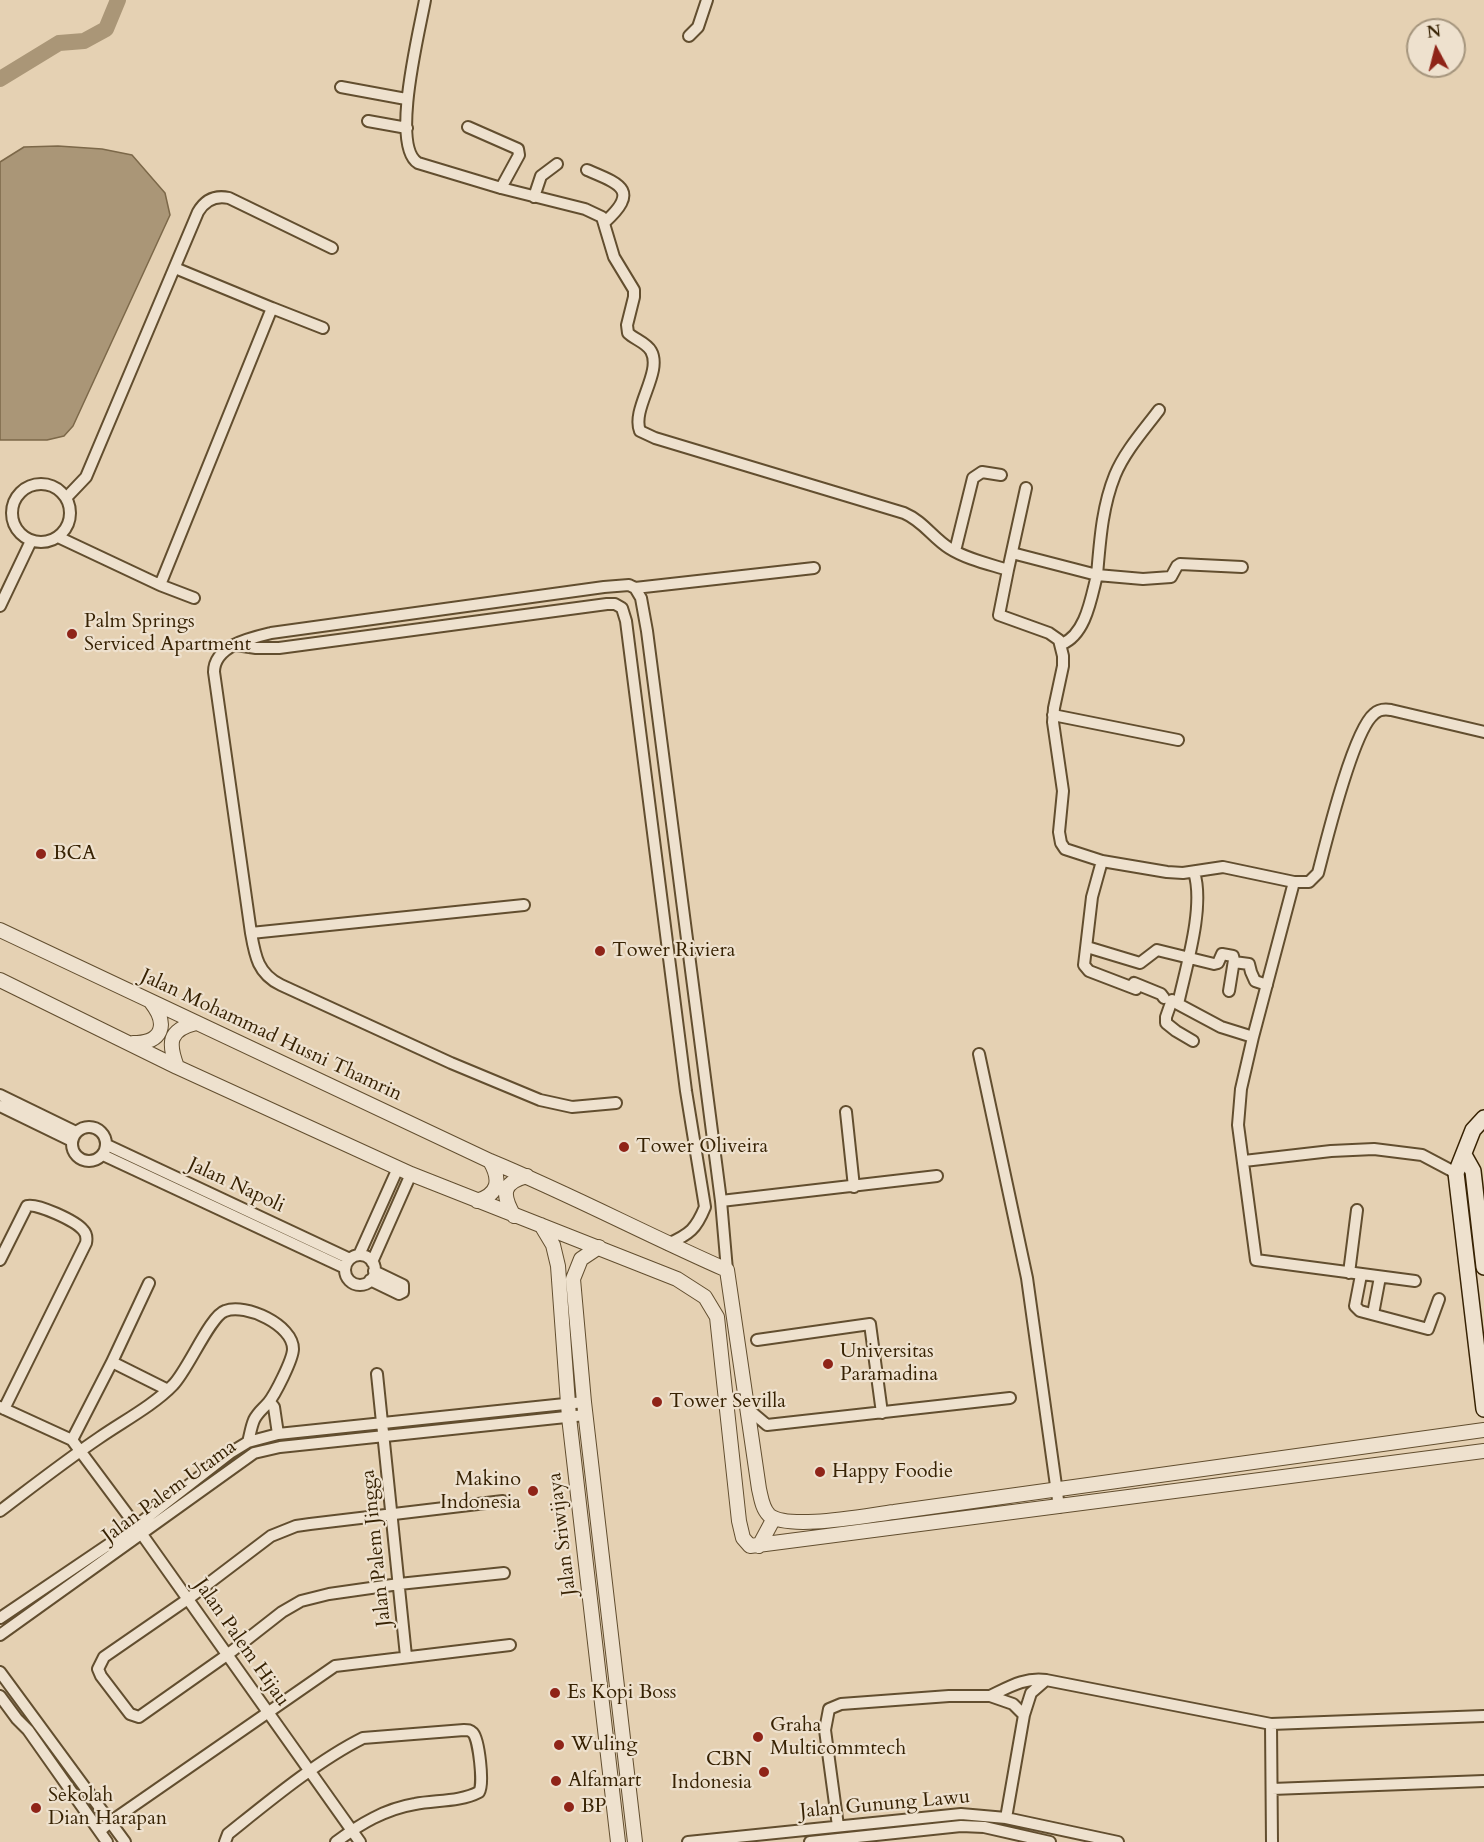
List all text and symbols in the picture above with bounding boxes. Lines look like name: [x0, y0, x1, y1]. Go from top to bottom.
north arrow: [1406, 18, 1466, 78]
text: N: [1426, 20, 1442, 44]
place label: Palm Springs Serviced Apartment: [84, 610, 251, 657]
marker: Palm Springs Serviced Apartment: [65, 627, 79, 641]
place label: BCA: [53, 842, 96, 866]
marker: BCA: [34, 847, 48, 861]
place label: Tower Riviera: [612, 939, 736, 963]
marker: Tower Riviera: [593, 944, 607, 958]
street label: Jalan Mohammad Husni Thamrin: [136, 965, 406, 1107]
place label: Tower Oliveira: [636, 1135, 768, 1159]
marker: Tower Oliveira: [617, 1140, 631, 1154]
street label: Jalan Napoli: [184, 1153, 288, 1219]
place label: Universitas Paramadina: [840, 1340, 938, 1387]
marker: Universitas Paramadina: [821, 1357, 835, 1371]
place label: Tower Sevilla: [669, 1390, 786, 1414]
marker: Tower Sevilla: [650, 1395, 664, 1409]
street label: Jalan Palem Utama: [98, 1435, 242, 1549]
place label: Happy Foodie: [832, 1460, 953, 1484]
marker: Happy Foodie: [813, 1465, 827, 1479]
street label: Jalan Palem Jingga: [357, 1468, 397, 1628]
place label: Makino Indonesia: [440, 1468, 521, 1515]
street label: Jalan Sriwijaya: [544, 1471, 582, 1597]
marker: Makino Indonesia: [526, 1484, 540, 1498]
street label: Jalan Palem Hijau: [188, 1575, 294, 1711]
place label: Es Kopi Boss: [567, 1681, 677, 1705]
marker: Es Kopi Boss: [548, 1686, 562, 1700]
place label: Graha Multicommtech: [770, 1714, 906, 1761]
marker: Graha Multicommtech: [751, 1730, 765, 1744]
place label: Wuling: [571, 1733, 637, 1757]
marker: Wuling: [552, 1738, 566, 1752]
place label: CBN Indonesia: [671, 1748, 752, 1795]
marker: CBN Indonesia: [757, 1765, 771, 1779]
place label: Alfamart: [568, 1769, 641, 1793]
marker: Alfamart: [549, 1774, 563, 1788]
place label: Sekolah Dian Harapan: [48, 1784, 167, 1831]
street label: Jalan Gunung Lawu: [799, 1786, 971, 1824]
place label: BP: [581, 1795, 606, 1819]
marker: BP: [562, 1800, 576, 1814]
marker: Sekolah Dian Harapan: [29, 1801, 43, 1815]

